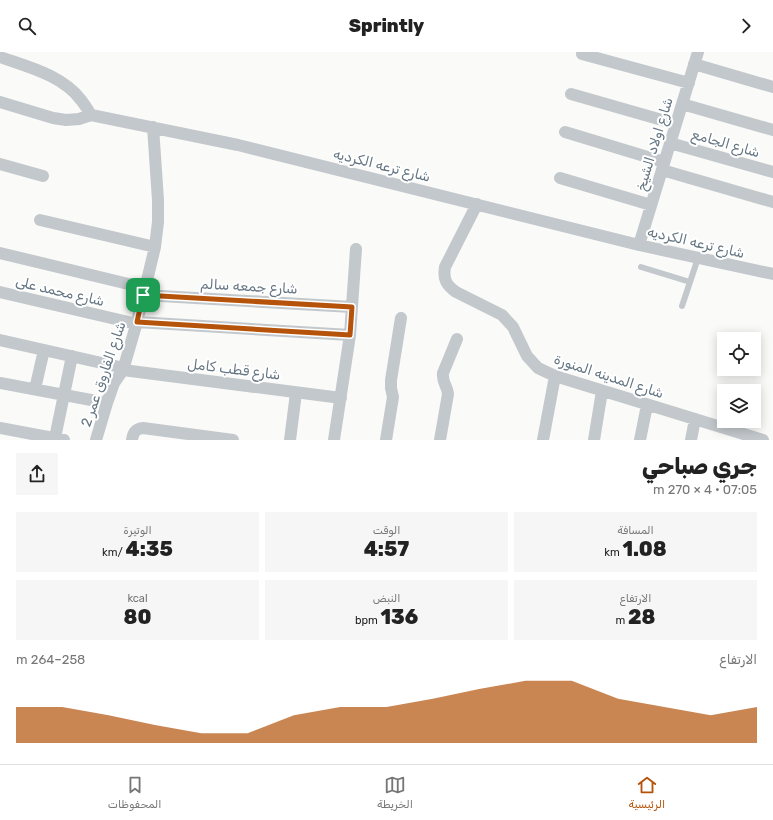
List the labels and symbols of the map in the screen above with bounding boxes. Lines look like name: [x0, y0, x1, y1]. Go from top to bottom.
street label: شارع اولاد الشيخ: [632, 95, 679, 193]
street label: شارع الجامع: [689, 126, 762, 163]
street label: شارع ترعه الكرديه: [331, 145, 432, 188]
street label: شارع ترعه الكرديه: [645, 223, 746, 264]
street label: شارع محمد على: [13, 273, 106, 312]
street label: شارع جمعه سالم: [200, 275, 298, 300]
pin: [126, 278, 160, 312]
street label: شارع الفاروق عمر 2: [77, 319, 131, 430]
street label: شارع المدينه المنورة: [551, 351, 666, 404]
street label: شارع قطب كامل: [186, 355, 281, 386]

